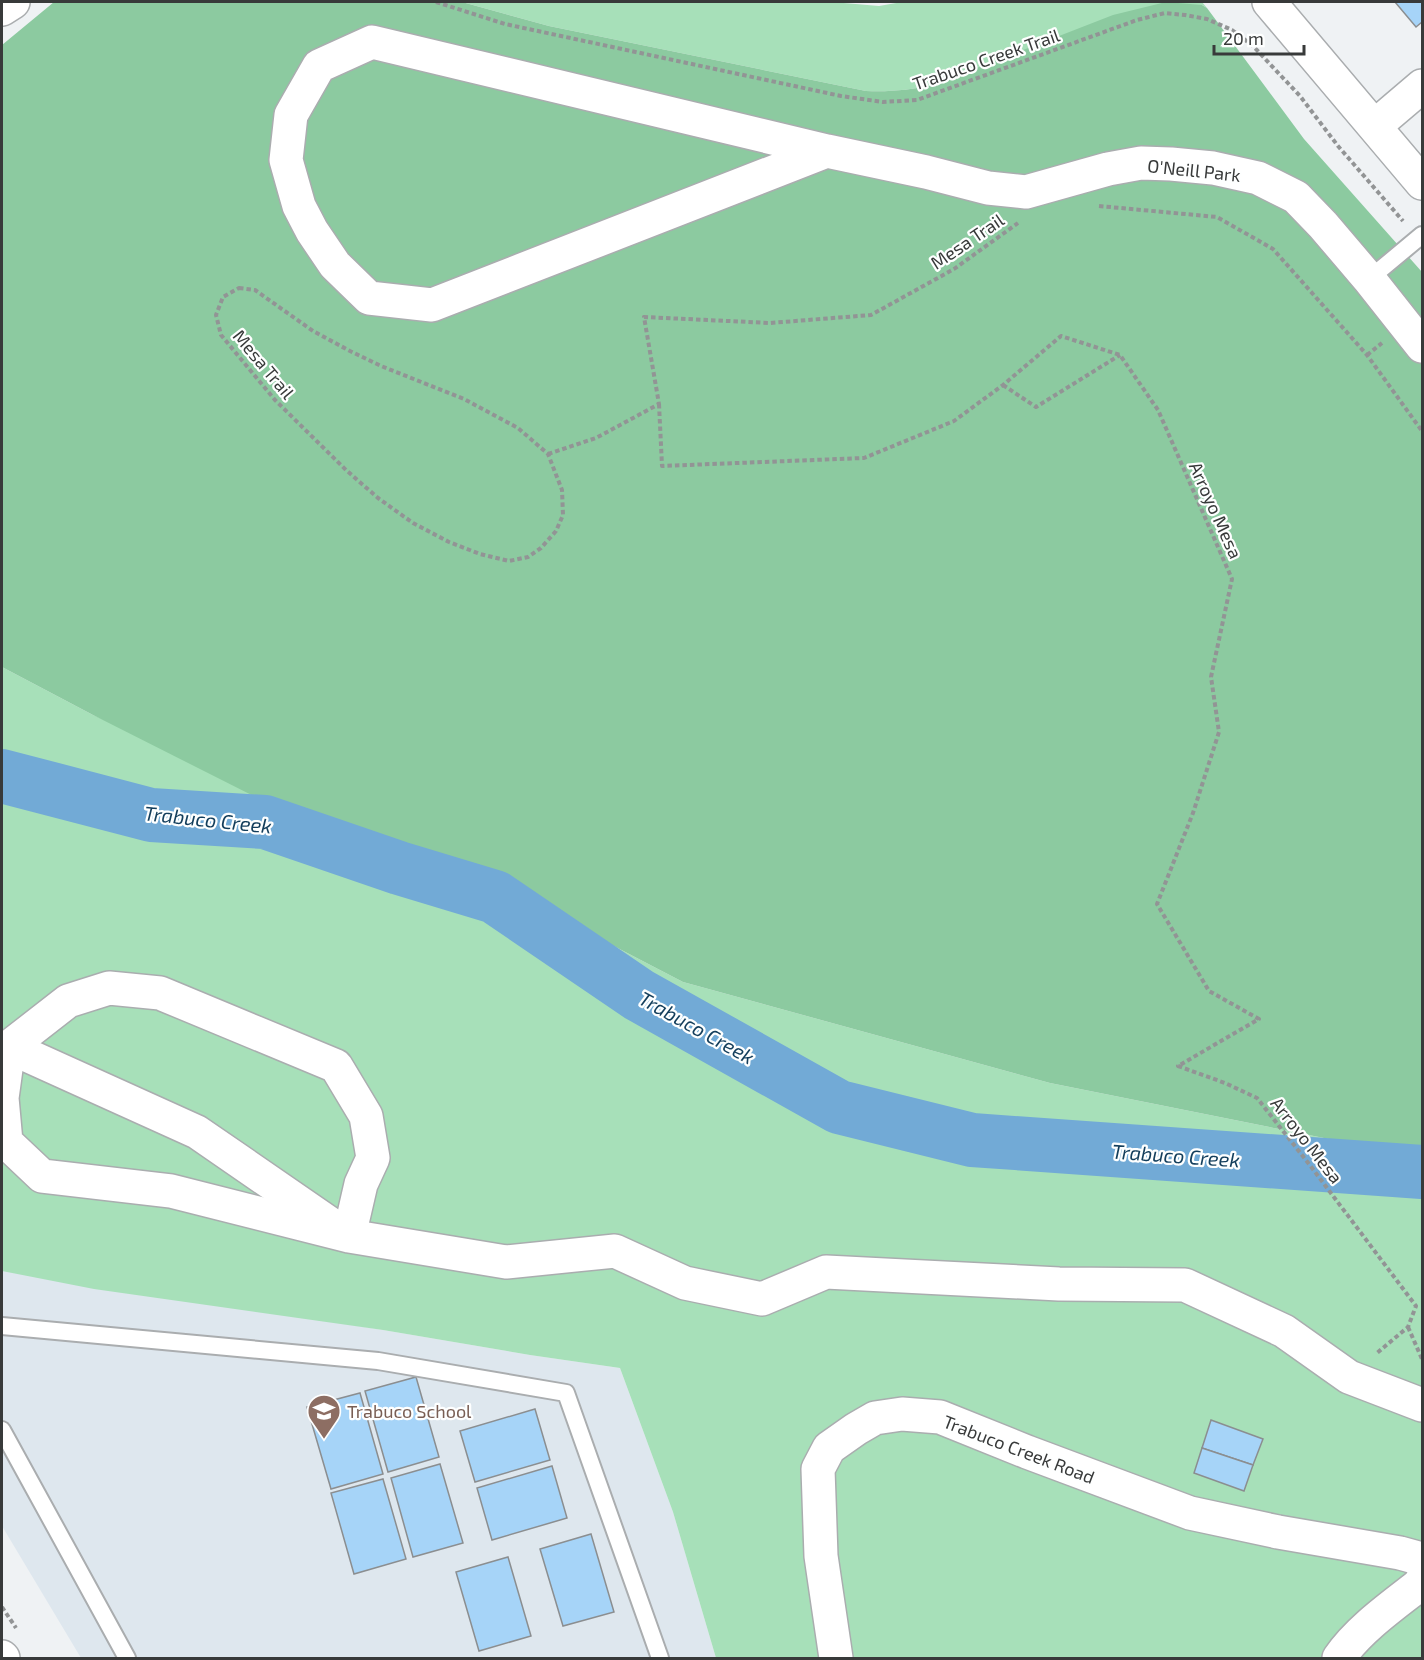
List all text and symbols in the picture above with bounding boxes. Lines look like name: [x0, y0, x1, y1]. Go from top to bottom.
scale bar: [1214, 18, 1304, 56]
street label: Trabuco Creek Trail: [910, 23, 1063, 94]
text: 20 m: [1223, 27, 1264, 49]
street label: O'Neill Park: [1146, 154, 1242, 186]
street label: Mesa Trail: [926, 208, 1008, 274]
street label: Mesa Trail: [229, 325, 300, 404]
street label: Arroyo Mesa: [1185, 458, 1247, 562]
water label: Trabuco Creek: [143, 800, 273, 838]
water label: Trabuco Creek: [635, 985, 759, 1069]
street label: Arroyo Mesa: [1266, 1092, 1348, 1188]
water label: Trabuco Creek: [1111, 1139, 1241, 1171]
school or university icon: Trabuco School: [306, 1393, 342, 1440]
place label: Trabuco School: [347, 1400, 472, 1422]
street label: Trabuco Creek Road: [940, 1410, 1098, 1488]

